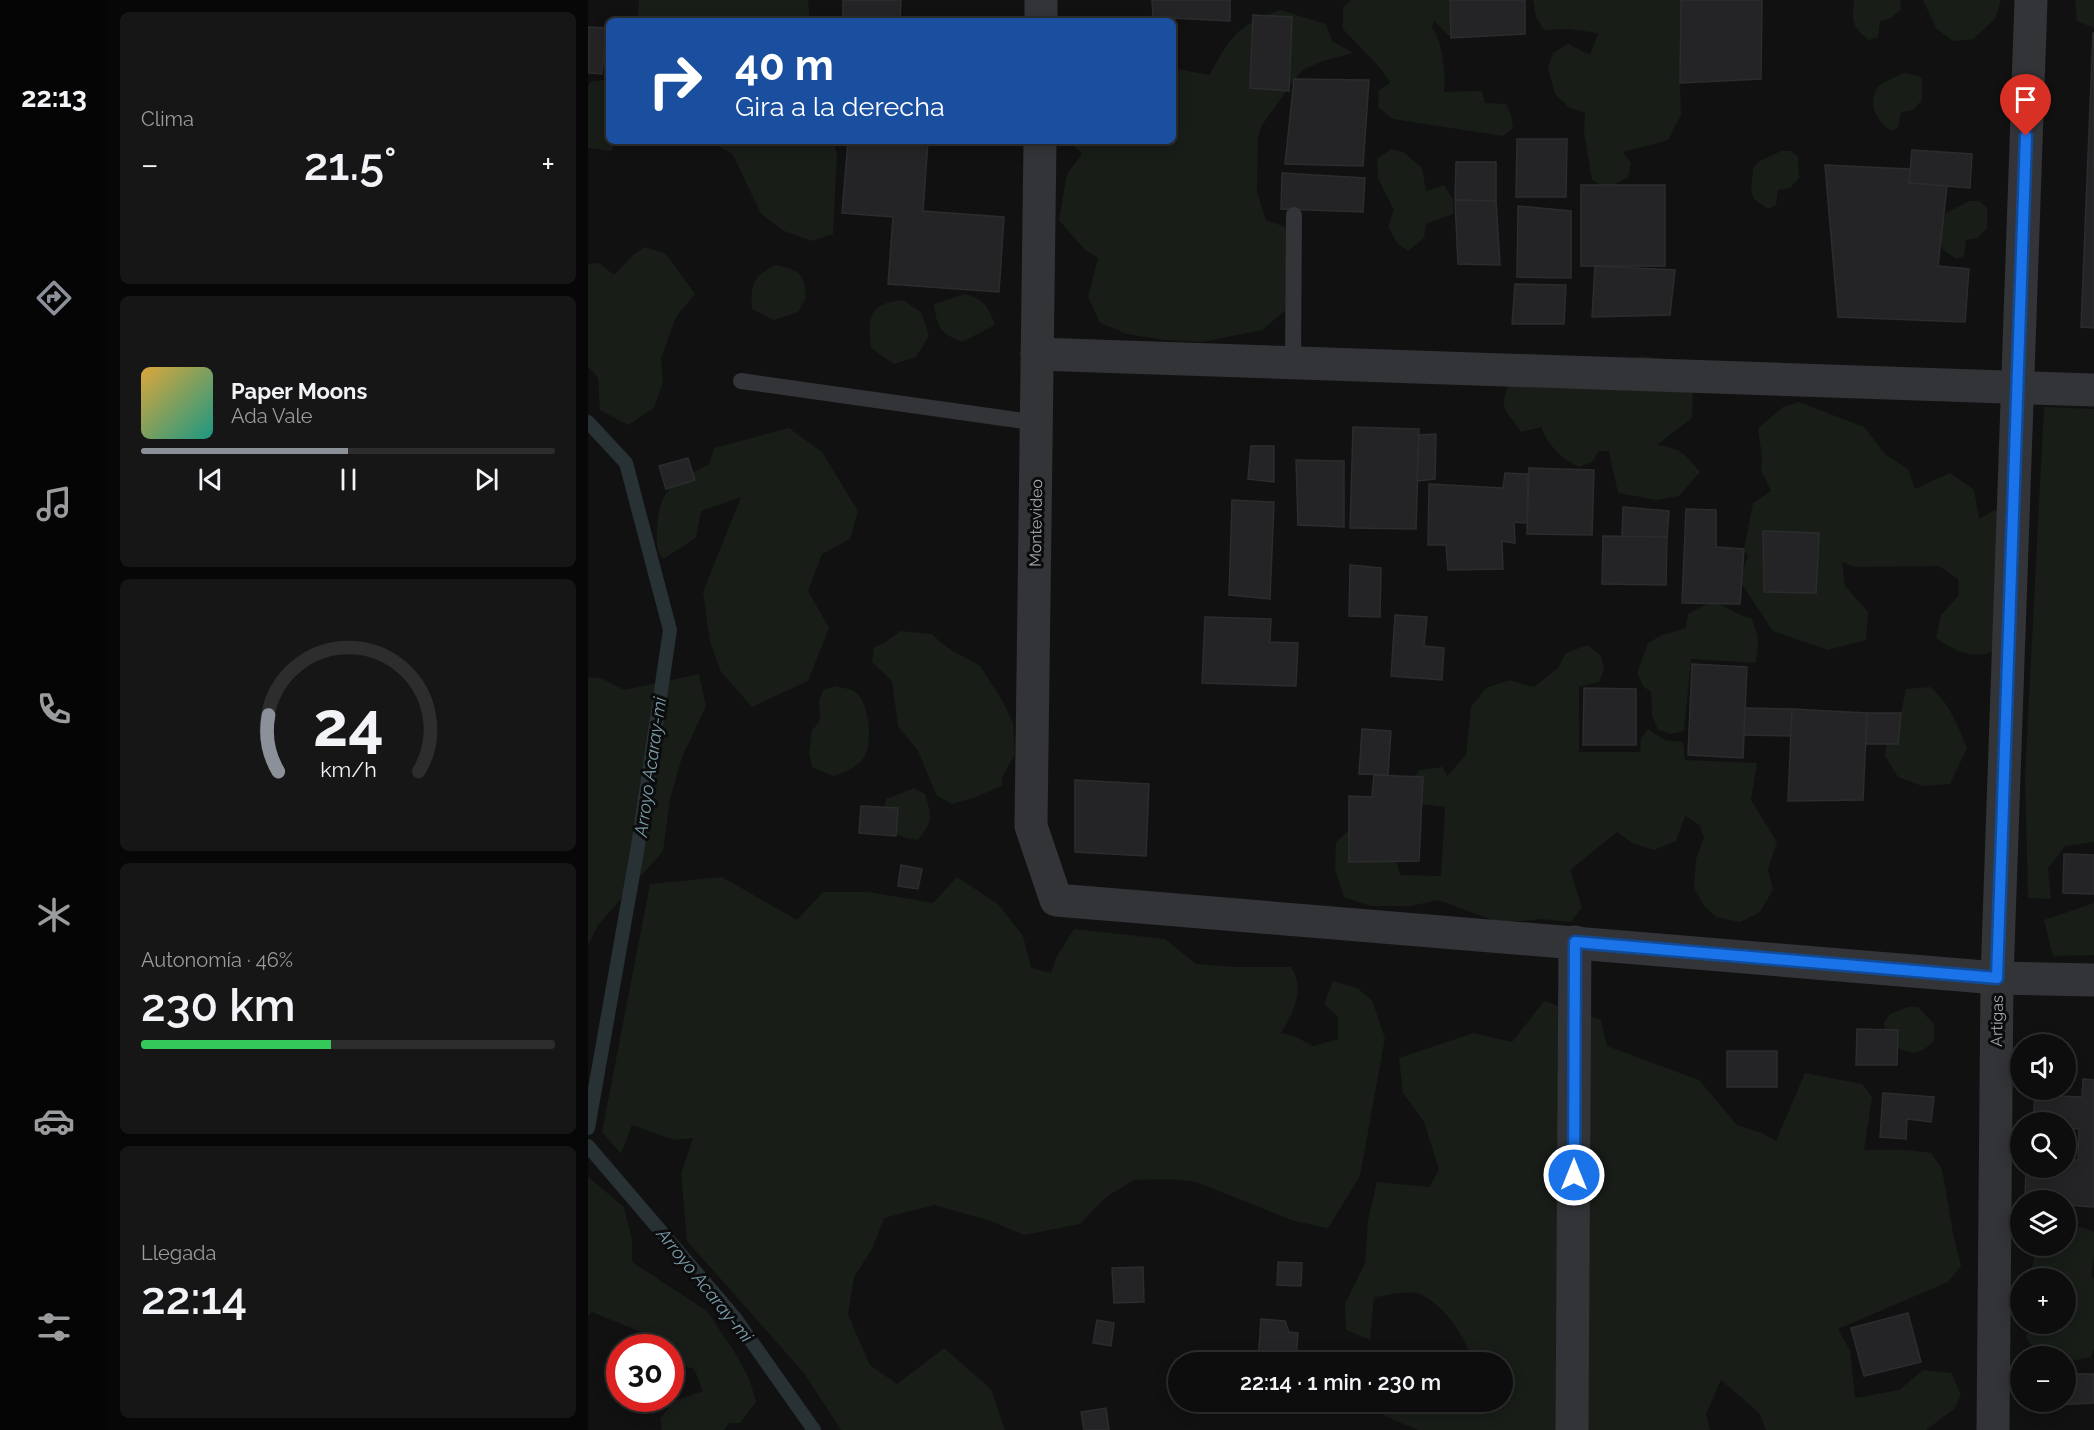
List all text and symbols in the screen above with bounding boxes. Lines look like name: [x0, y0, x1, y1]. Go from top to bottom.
text: 40 m: [735, 41, 834, 90]
icon: right: [636, 42, 714, 120]
pin: [2000, 74, 2051, 136]
text: 22:13: [21, 82, 87, 113]
icon: arrive: [2009, 83, 2042, 116]
text: Gira a la derecha: [735, 91, 945, 122]
text: Clima: [141, 107, 194, 131]
text: 21.5°: [304, 138, 396, 191]
text: −: [141, 145, 159, 184]
text: +: [541, 145, 555, 184]
icon: directions: [33, 277, 75, 319]
text: Paper Moons: [231, 378, 367, 404]
text: Ada Vale: [231, 404, 313, 428]
icon: previous: [194, 463, 227, 496]
icon: pause: [332, 463, 365, 496]
icon: next: [470, 463, 503, 496]
street label: Montevideo: [1026, 479, 1046, 567]
icon: music: [33, 483, 75, 525]
text: 24: [313, 687, 383, 761]
icon: phone: [33, 688, 75, 730]
water label: Arroyo Acaray-mi: [630, 695, 670, 839]
text: km/h: [320, 757, 376, 782]
icon: climate: [33, 894, 75, 936]
text: Autonomía · 46%: [141, 948, 293, 972]
text: 230 km: [141, 979, 296, 1032]
street label: Artigas: [1987, 995, 2007, 1047]
map controls: [2010, 1034, 2076, 1412]
button: sound: [2010, 1034, 2076, 1100]
icon: car: [33, 1100, 75, 1142]
button: search: [2010, 1112, 2076, 1178]
position arrow: [1542, 1143, 1606, 1207]
button: layers: [2010, 1190, 2076, 1256]
water label: Arroyo Acaray-mi: [652, 1223, 758, 1347]
text: Llegada: [141, 1241, 216, 1265]
button: +: [2010, 1268, 2076, 1334]
text: 22:14: [141, 1272, 247, 1325]
icon: filters: [33, 1306, 75, 1348]
speed limit sign: 30: [606, 1334, 684, 1412]
button: −: [2010, 1346, 2076, 1412]
text: 22:14 · 1 min · 230 m: [1240, 1369, 1441, 1395]

